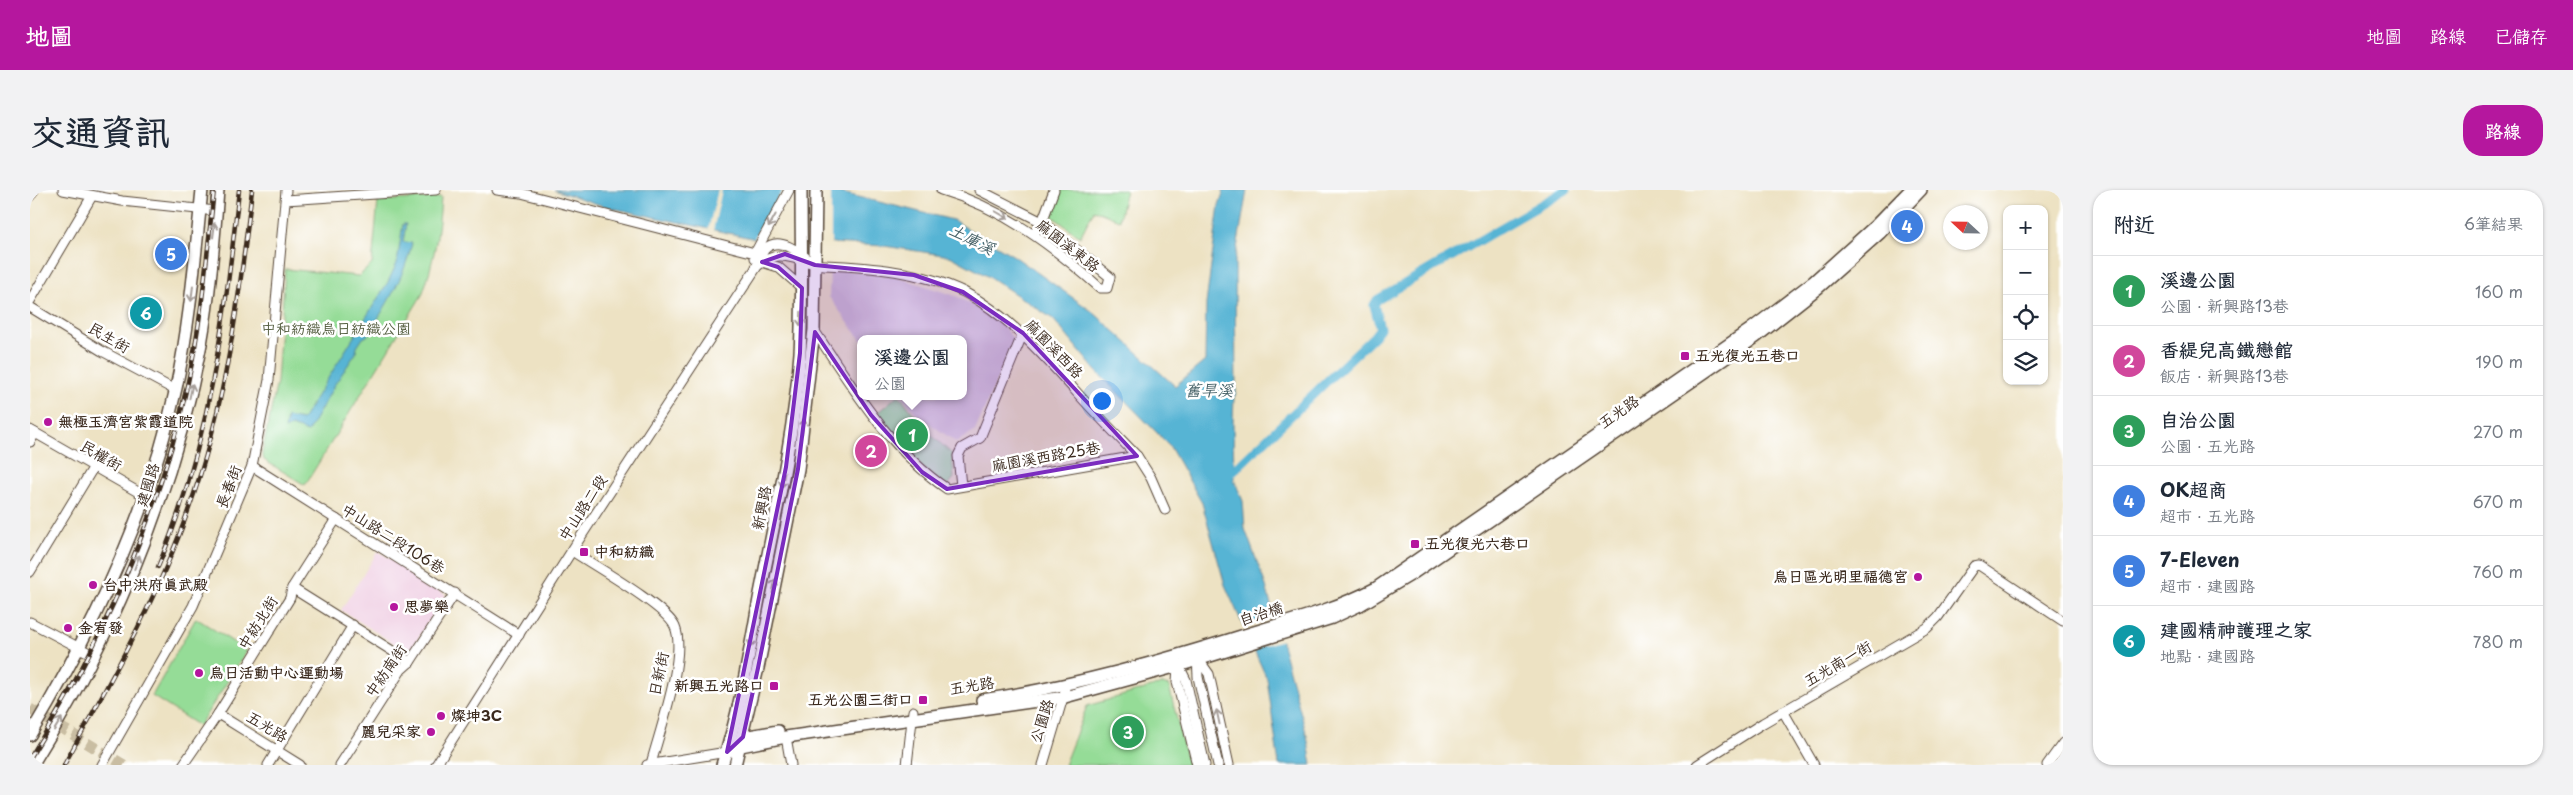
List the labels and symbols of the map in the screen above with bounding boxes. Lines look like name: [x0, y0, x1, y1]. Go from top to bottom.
north arrow: [1943, 205, 1988, 250]
pin: 4: [1891, 207, 1923, 245]
one-way arrow: [995, 210, 1010, 220]
street label: 麻園溪東路: [1032, 213, 1106, 277]
one-way arrow: [767, 214, 777, 229]
water label: 土庫溪: [946, 217, 1000, 260]
one-way arrow: [209, 222, 219, 238]
pin: 5: [155, 235, 187, 273]
one-way arrow: [187, 285, 197, 301]
pin: 6: [130, 294, 162, 332]
one-way arrow: [796, 310, 806, 327]
street label: 麻園溪西路: [1021, 313, 1089, 383]
street label: 民生街: [85, 315, 135, 358]
park label: 中和紡織烏日紡織公園: [261, 316, 411, 339]
place label: 五光復光五巷口: [1695, 343, 1800, 366]
marker: 五光復光五巷口: [1679, 350, 1691, 362]
water label: 舊旱溪: [1185, 377, 1234, 401]
one-way arrow: [186, 383, 196, 399]
your location: [1089, 388, 1115, 414]
street label: 五光路: [1593, 388, 1643, 433]
place label: 無極玉濟宮紫霞道院: [58, 409, 193, 432]
marker: 無極玉濟宮紫霞道院: [42, 416, 54, 428]
pin: 1: [896, 416, 928, 454]
one-way arrow: [798, 419, 808, 435]
pin: 2: [855, 432, 887, 470]
street label: 民權街: [77, 433, 127, 476]
street label: 麻園溪西路25巷: [990, 435, 1102, 476]
street label: 建國路: [129, 460, 164, 509]
street label: 長春街: [209, 461, 246, 512]
street label: 中山路二段: [552, 469, 612, 545]
one-way arrow: [778, 472, 787, 488]
street label: 新興路: [745, 483, 776, 532]
street label: 中山路二段106巷: [338, 497, 450, 579]
place label: 五光復光六巷口: [1425, 531, 1530, 554]
marker: 五光復光六巷口: [1409, 538, 1421, 550]
place label: 中和紡織: [594, 539, 654, 562]
marker: 中和紡織: [578, 546, 590, 558]
one-way arrow: [133, 555, 142, 570]
place label: 烏日區光明里福德宮: [1773, 564, 1908, 587]
marker: 烏日區光明里福德宮: [1912, 571, 1924, 583]
place label: 台中洪府真武殿: [103, 572, 208, 595]
marker: 台中洪府真武殿: [87, 579, 99, 591]
one-way arrow: [770, 579, 780, 595]
street label: 中紡北街: [231, 591, 282, 654]
place label: 思夢樂: [404, 594, 449, 617]
street label: 自治橋: [1236, 595, 1285, 630]
marker: 思夢樂: [388, 601, 400, 613]
place label: 金宥發: [78, 615, 123, 638]
marker: 金宥發: [62, 622, 74, 634]
one-way arrow: [746, 631, 756, 647]
street label: 五光南一街: [1799, 634, 1875, 691]
street label: 中紡南街: [358, 639, 411, 701]
street label: 日新街: [642, 649, 673, 698]
place label: 烏日活動中心運動場: [209, 660, 344, 683]
marker: 烏日活動中心運動場: [193, 667, 205, 679]
street label: 五光路: [948, 670, 996, 699]
place label: 新興五光路口: [674, 673, 764, 696]
marker: 新興五光路口: [768, 680, 780, 692]
place label: 五光公園三街口: [808, 687, 913, 710]
marker: 五光公園三街口: [917, 694, 929, 706]
street label: 公園路: [1023, 696, 1058, 745]
place label: 燦坤3C: [451, 703, 502, 726]
street label: 五光路: [243, 704, 293, 747]
marker: 燦坤3C: [435, 710, 447, 722]
one-way arrow: [1213, 710, 1222, 726]
pin: 3: [1112, 713, 1144, 751]
one-way arrow: [53, 717, 63, 731]
place label: 麗兒采家: [361, 719, 421, 742]
marker: 麗兒采家: [425, 726, 437, 738]

